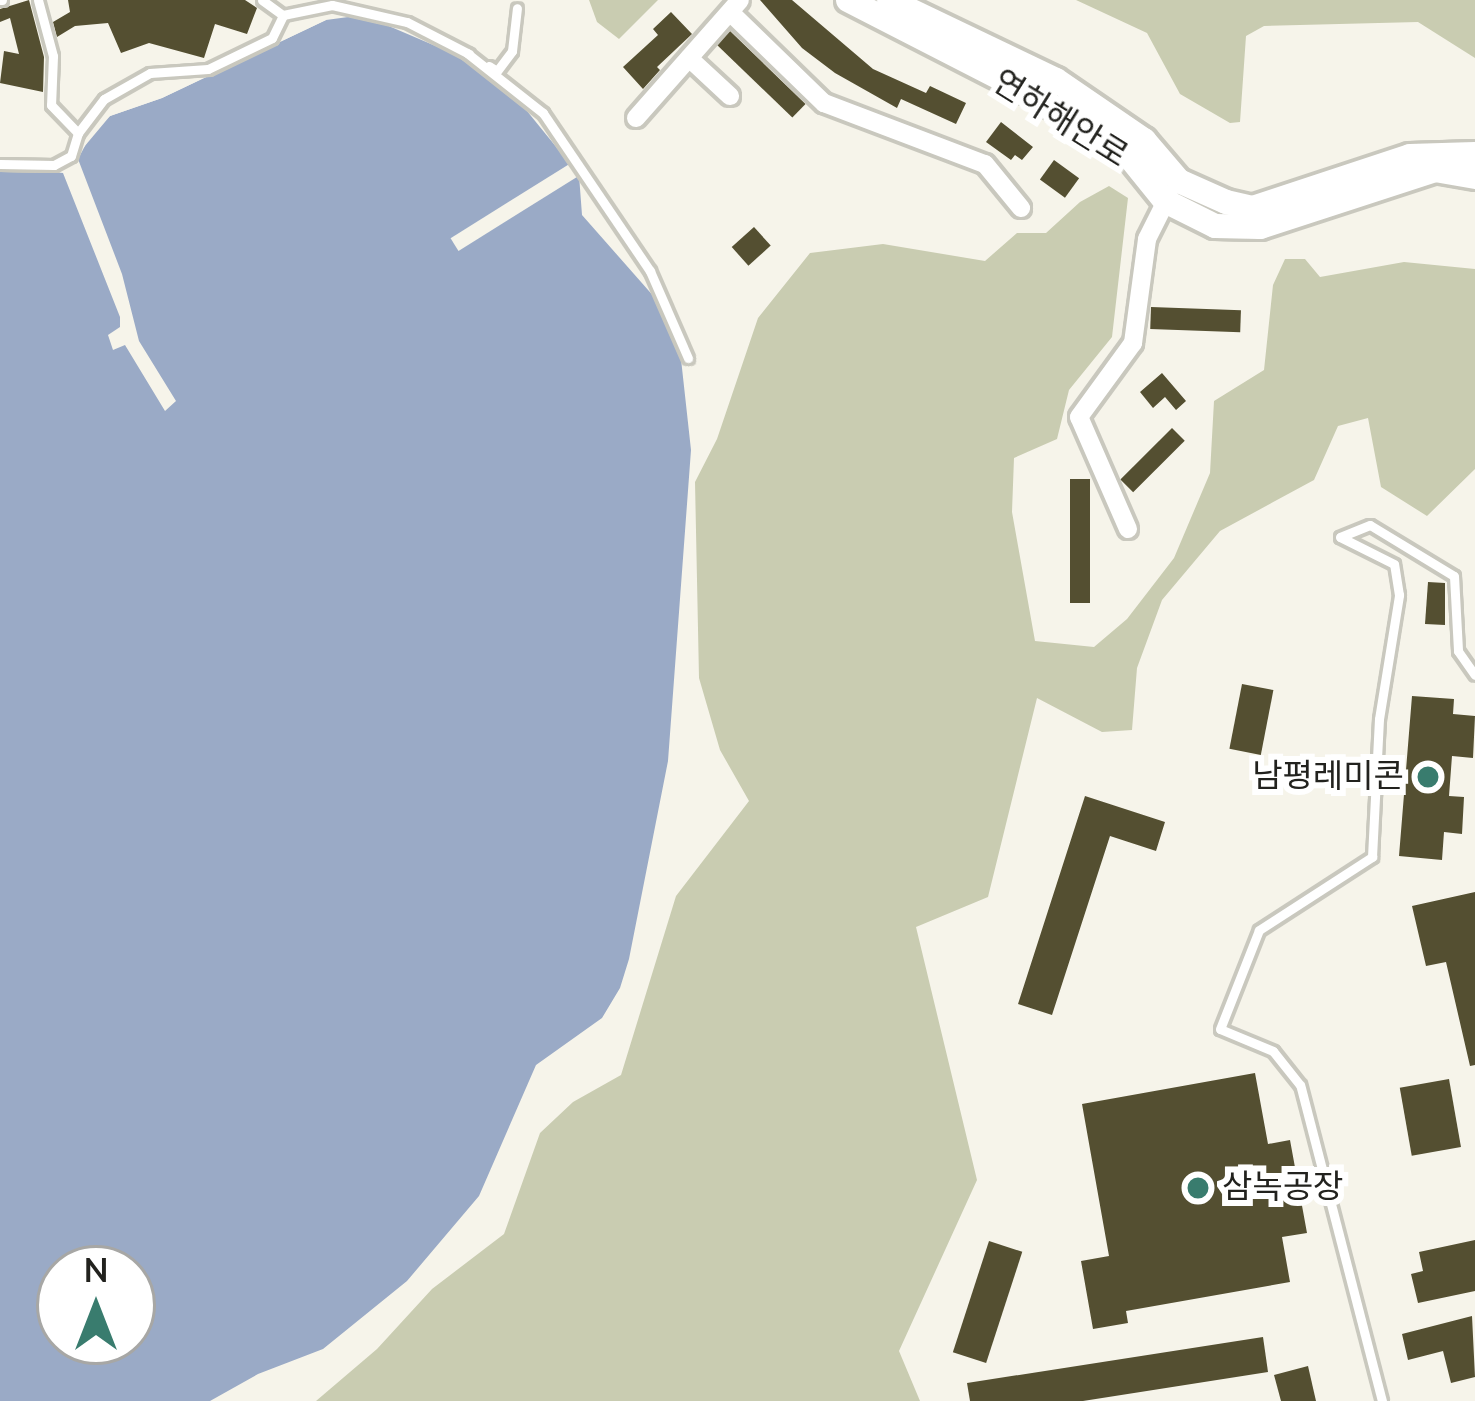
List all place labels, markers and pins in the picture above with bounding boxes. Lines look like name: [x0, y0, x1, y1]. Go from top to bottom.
place label: 남평레미콘: [1252, 757, 1404, 797]
marker: 남평레미콘: [1415, 764, 1441, 790]
place label: 삼녹공장: [1222, 1168, 1343, 1208]
marker: 삼녹공장: [1185, 1175, 1211, 1201]

